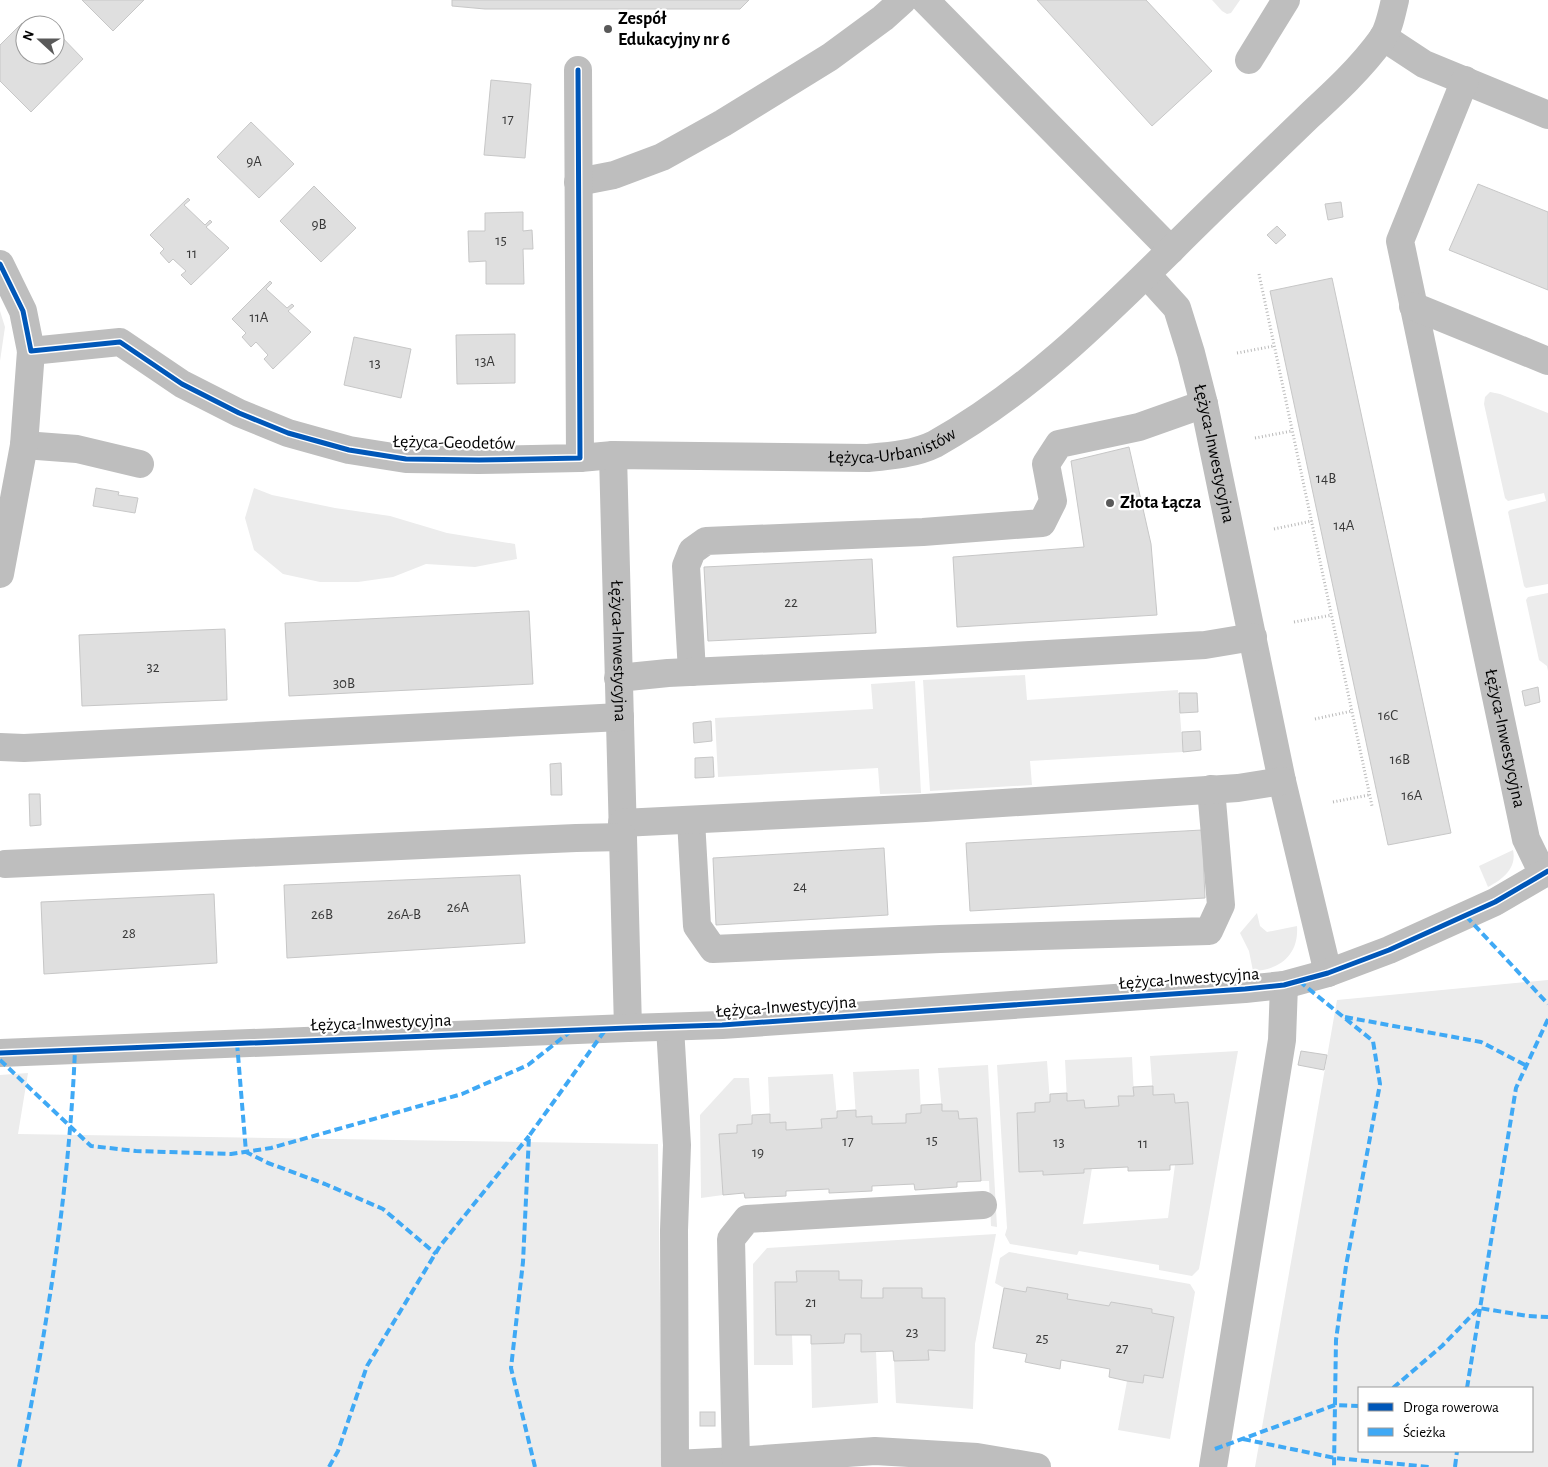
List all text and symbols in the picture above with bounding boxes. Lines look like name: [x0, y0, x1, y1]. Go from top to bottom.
place label: Zespół Edukacyjny nr 6: [618, 10, 730, 49]
north arrow: [15, 15, 65, 65]
marker: Zespół Edukacyjny nr 6: [602, 23, 614, 35]
text: N: [21, 29, 37, 43]
house number: 17: [502, 112, 514, 127]
house number: 9A: [246, 154, 262, 169]
house number: 9B: [311, 217, 327, 232]
house number: 15: [495, 233, 507, 248]
house number: 11: [187, 246, 197, 261]
house number: 11A: [250, 310, 269, 325]
house number: 13A: [475, 354, 495, 369]
house number: 13: [369, 356, 381, 371]
street label: Łężyca-Inwestycyjna: [1190, 382, 1237, 525]
street label: Łężyca-Urbanistów: [828, 425, 959, 467]
street label: Łężyca-Geodetów: [393, 433, 515, 453]
house number: 14B: [1316, 471, 1336, 486]
place label: Złota Łącza: [1120, 494, 1202, 512]
marker: Złota Łącza: [1104, 497, 1116, 509]
house number: 14A: [1333, 518, 1355, 533]
street label: Łężyca-Inwestycyjna: [607, 580, 629, 722]
house number: 22: [784, 595, 798, 610]
house number: 32: [146, 660, 160, 675]
street label: Łężyca-Inwestycyjna: [1481, 667, 1528, 810]
house number: 30B: [333, 676, 355, 691]
house number: 16C: [1378, 708, 1398, 723]
house number: 16B: [1390, 752, 1410, 767]
house number: 16A: [1402, 788, 1423, 803]
house number: 24: [793, 879, 807, 894]
house number: 26A: [447, 900, 470, 915]
house number: 26B: [311, 907, 333, 922]
house number: 26A-B: [387, 907, 421, 922]
house number: 28: [122, 926, 136, 941]
street label: Łężyca-Inwestycyjna: [1118, 965, 1260, 993]
street label: Łężyca-Inwestycyjna: [715, 993, 857, 1021]
street label: Łężyca-Inwestycyjna: [310, 1012, 452, 1034]
house number: 15: [926, 1133, 938, 1148]
house number: 17: [842, 1134, 854, 1149]
house number: 13: [1053, 1135, 1065, 1150]
house number: 11: [1138, 1136, 1148, 1151]
house number: 19: [752, 1145, 764, 1160]
house number: 21: [805, 1295, 817, 1310]
house number: 23: [905, 1325, 919, 1340]
house number: 25: [1035, 1331, 1049, 1346]
house number: 27: [1115, 1341, 1129, 1356]
legend: [1358, 1387, 1533, 1452]
text: Droga rowerowa: [1403, 1400, 1499, 1415]
text: Ścieżka: [1403, 1423, 1446, 1440]

